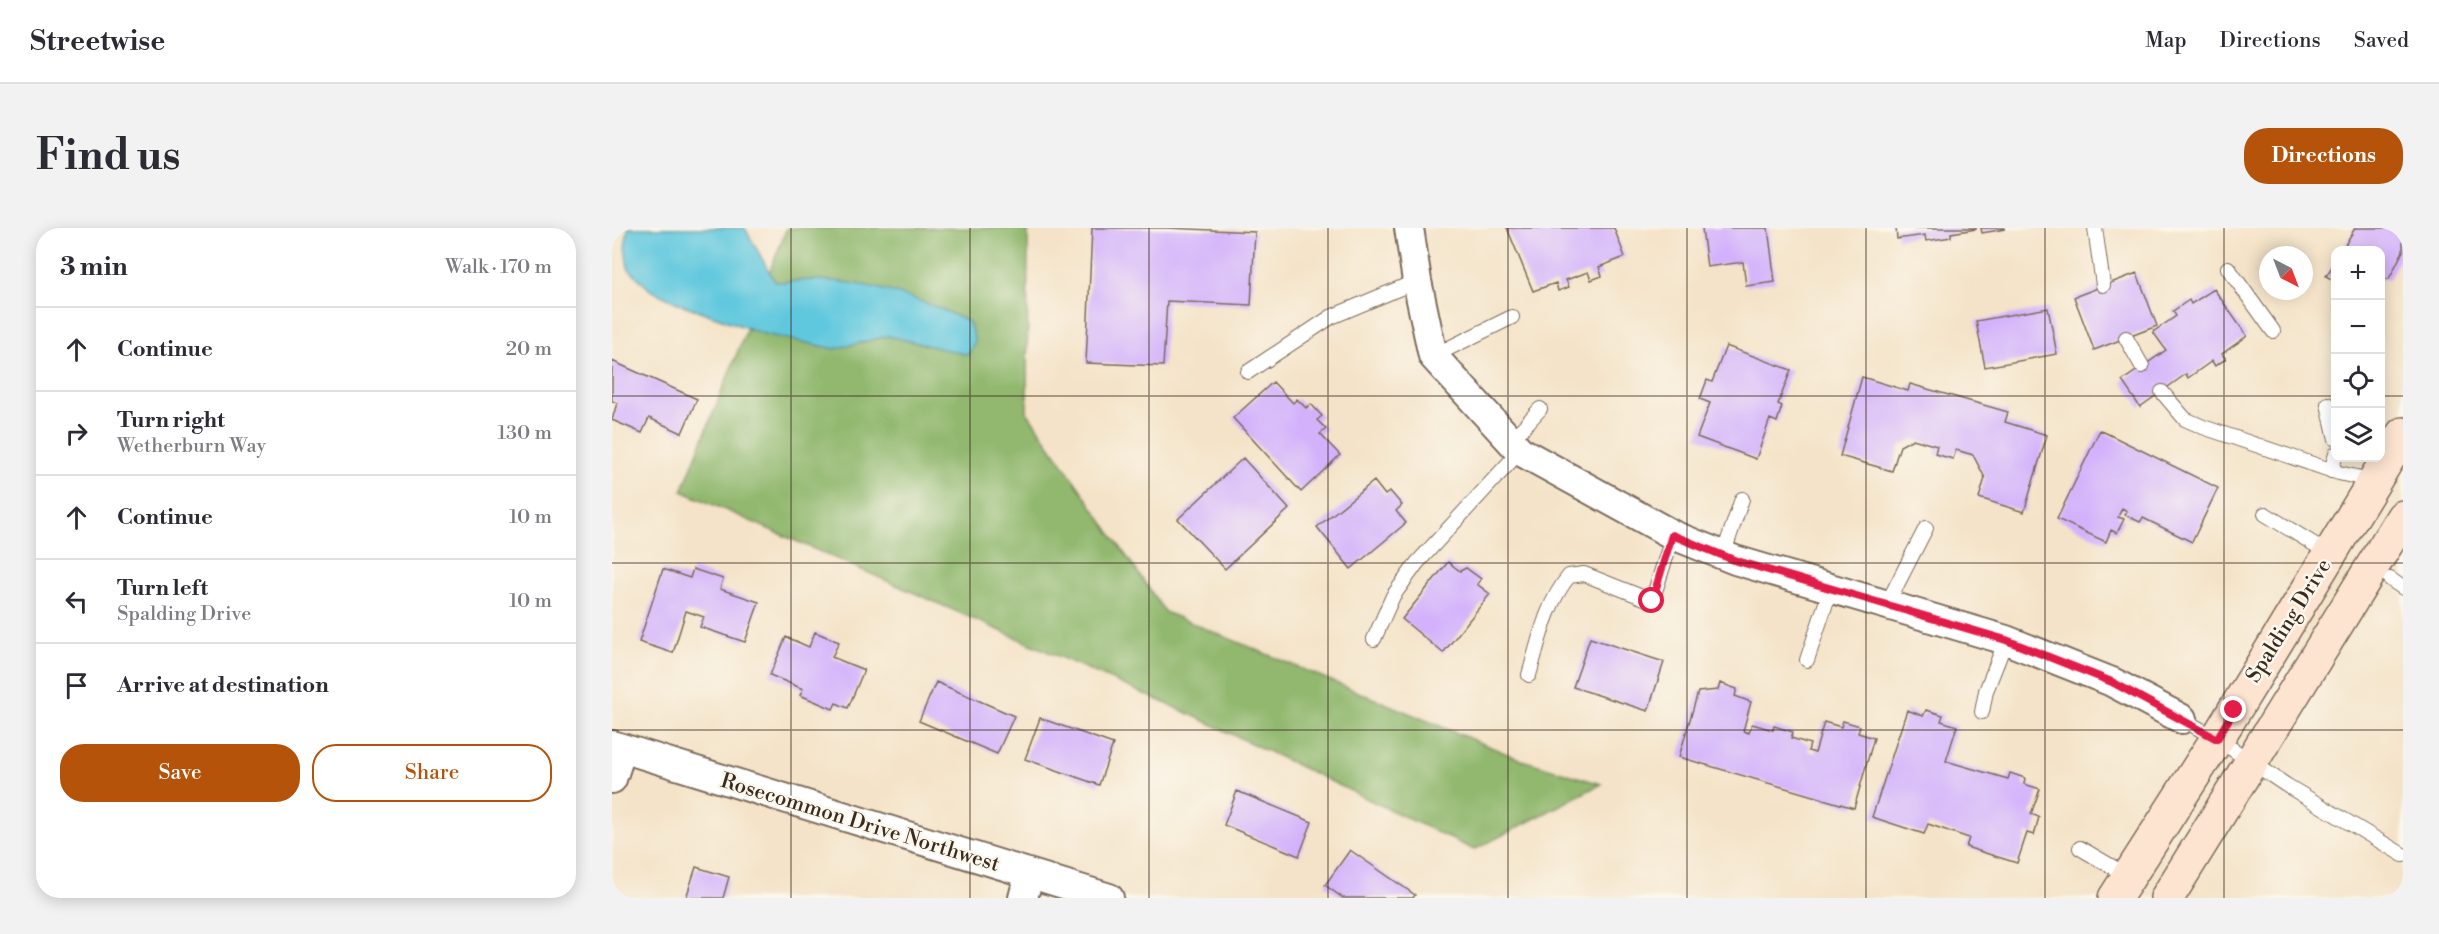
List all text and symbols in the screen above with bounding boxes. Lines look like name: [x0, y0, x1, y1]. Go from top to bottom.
text: Streetwise: [30, 24, 165, 59]
text: Map: [2145, 28, 2187, 54]
text: Directions: [2220, 28, 2321, 54]
text: Saved: [2354, 28, 2409, 54]
button: Directions: [2244, 128, 2403, 184]
text: Find us: [36, 130, 180, 183]
north arrow: [2259, 246, 2313, 300]
map controls: [2331, 246, 2385, 462]
button: +: [2331, 246, 2385, 300]
text: 3 min: [60, 251, 128, 283]
text: Walk · 170 m: [445, 255, 552, 280]
button: −: [2331, 300, 2385, 354]
icon: ahead: [60, 333, 93, 366]
text: Continue: [117, 336, 213, 363]
text: 20 m: [506, 337, 552, 362]
button: locate: [2331, 354, 2385, 408]
text: Turn right: [117, 407, 225, 434]
button: layers: [2331, 408, 2385, 462]
icon: right: [60, 417, 93, 450]
text: 130 m: [497, 421, 552, 446]
text: Wetherburn Way: [117, 434, 266, 459]
icon: ahead: [60, 501, 93, 534]
text: Continue: [117, 504, 213, 531]
text: 10 m: [509, 505, 552, 530]
street label: Spalding Drive: [2241, 554, 2337, 688]
text: Turn left: [117, 575, 208, 602]
icon: left: [60, 585, 93, 618]
route start: [1638, 587, 1664, 613]
text: 10 m: [509, 589, 552, 614]
text: Spalding Drive: [117, 602, 251, 627]
icon: arrive: [60, 669, 93, 702]
text: Arrive at destination: [117, 672, 329, 699]
route end: [2220, 696, 2246, 722]
button: Save: [60, 744, 300, 802]
button: Share: [312, 744, 552, 802]
street label: Rosecommon Drive Northwest: [717, 768, 1003, 878]

